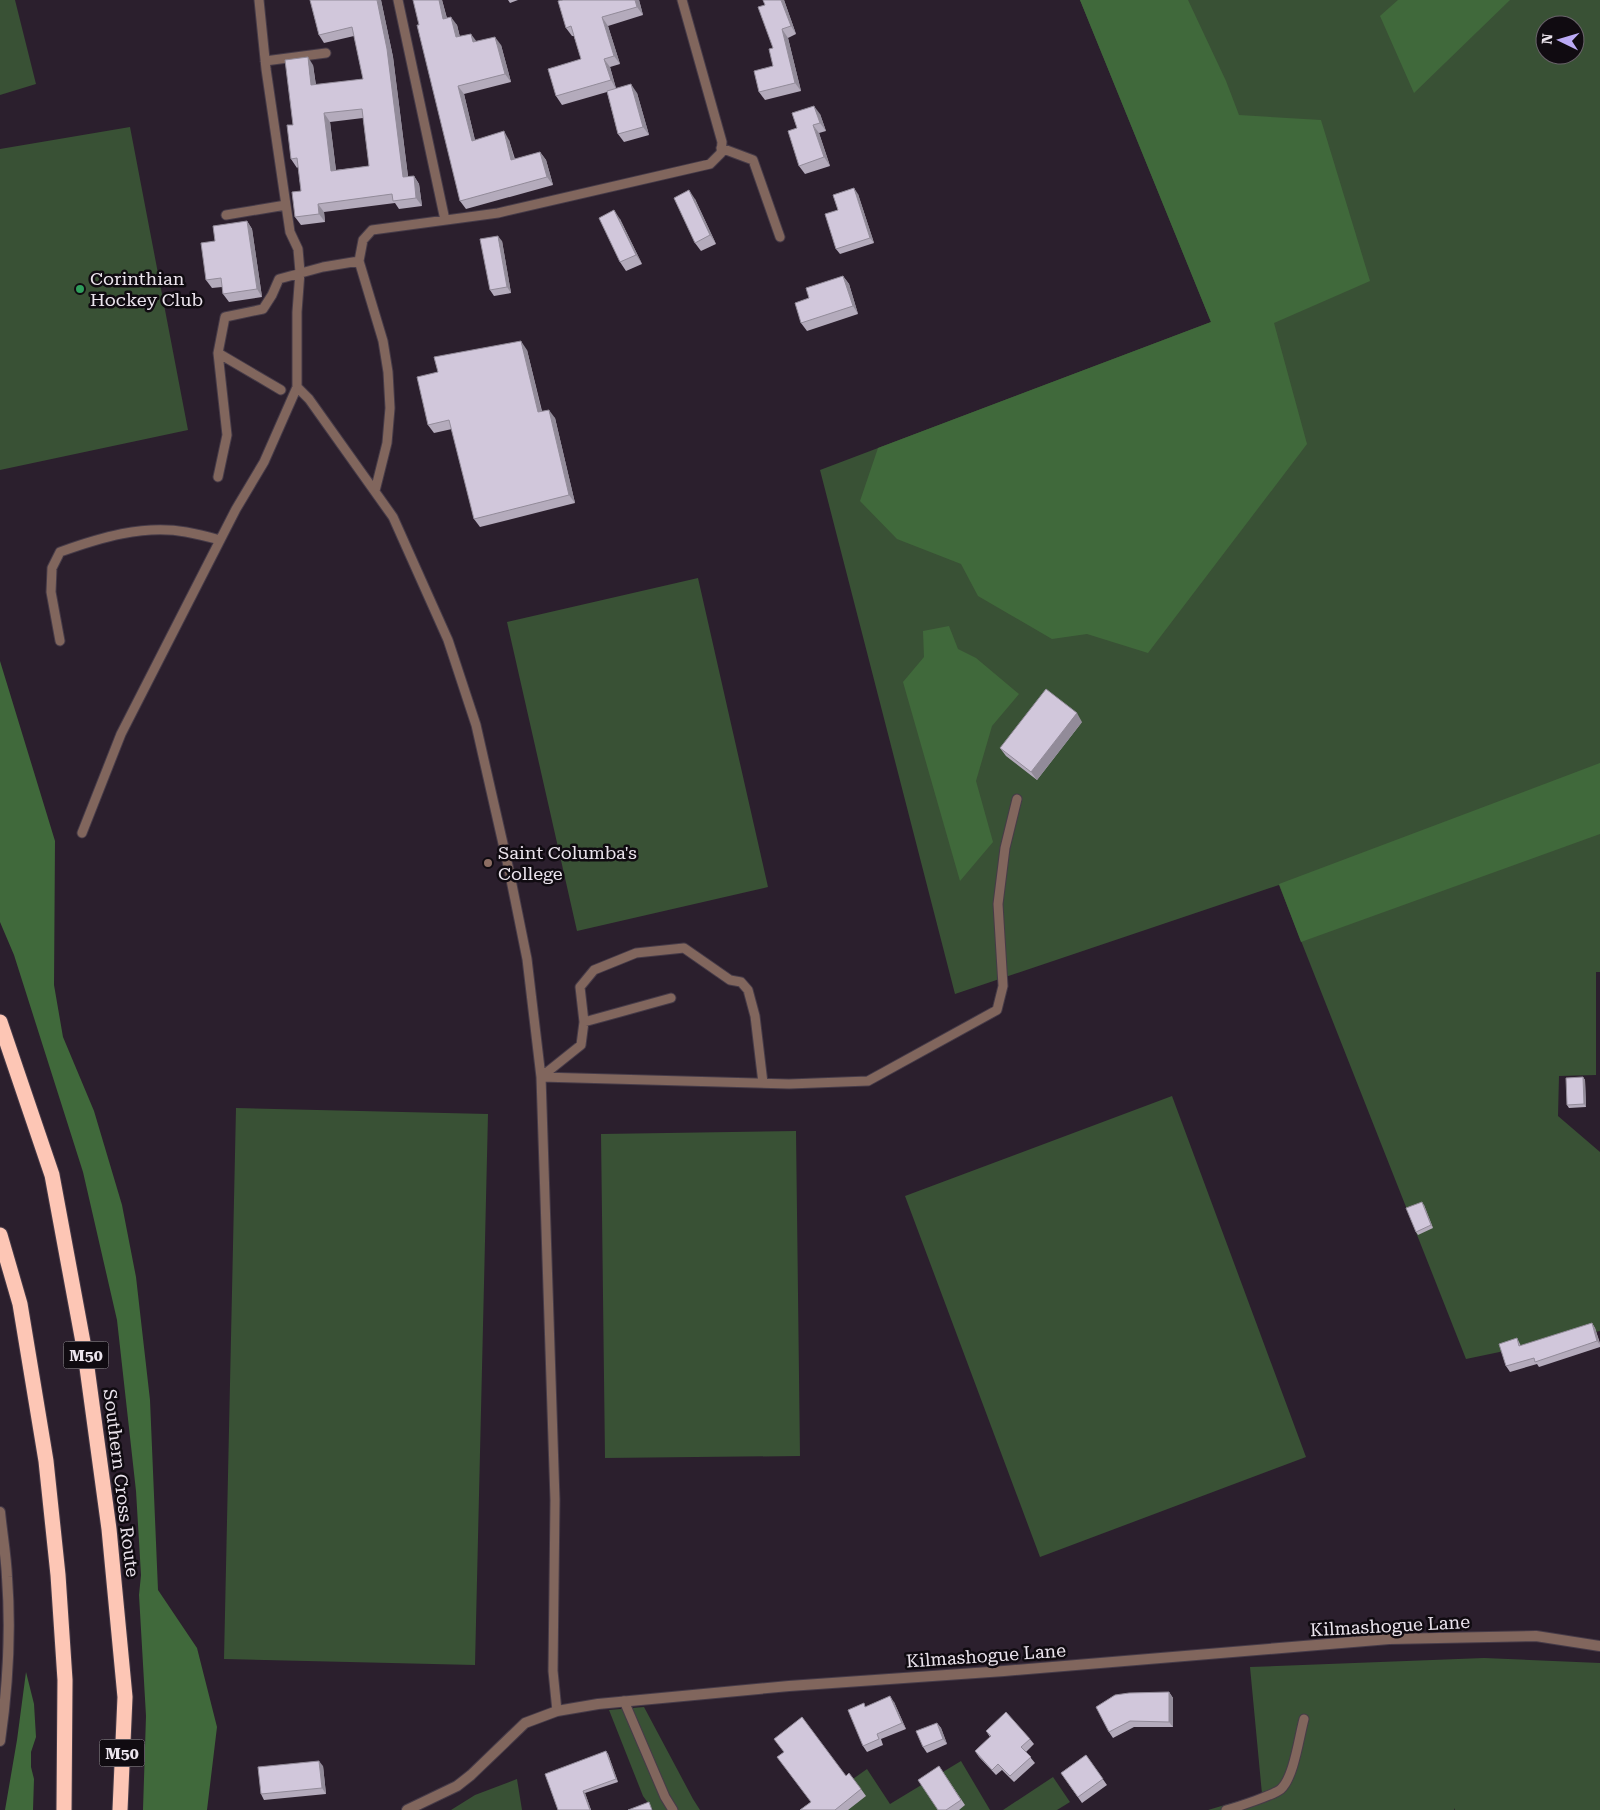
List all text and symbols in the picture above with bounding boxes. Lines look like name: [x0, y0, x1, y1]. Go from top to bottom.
north arrow: [1535, 15, 1585, 65]
text: N: [1539, 33, 1556, 45]
place label: Corinthian Hockey Club: [90, 268, 203, 310]
marker: Corinthian Hockey Club: [74, 283, 86, 295]
place label: Saint Columba's College: [498, 842, 637, 884]
marker: Saint Columba's College: [482, 857, 494, 869]
road number: M50: [64, 1342, 108, 1368]
street label: Southern Cross Route: [100, 1388, 143, 1578]
street label: Kilmashogue Lane: [1309, 1611, 1471, 1640]
street label: Kilmashogue Lane: [905, 1639, 1067, 1672]
road number: M50: [100, 1740, 144, 1766]

